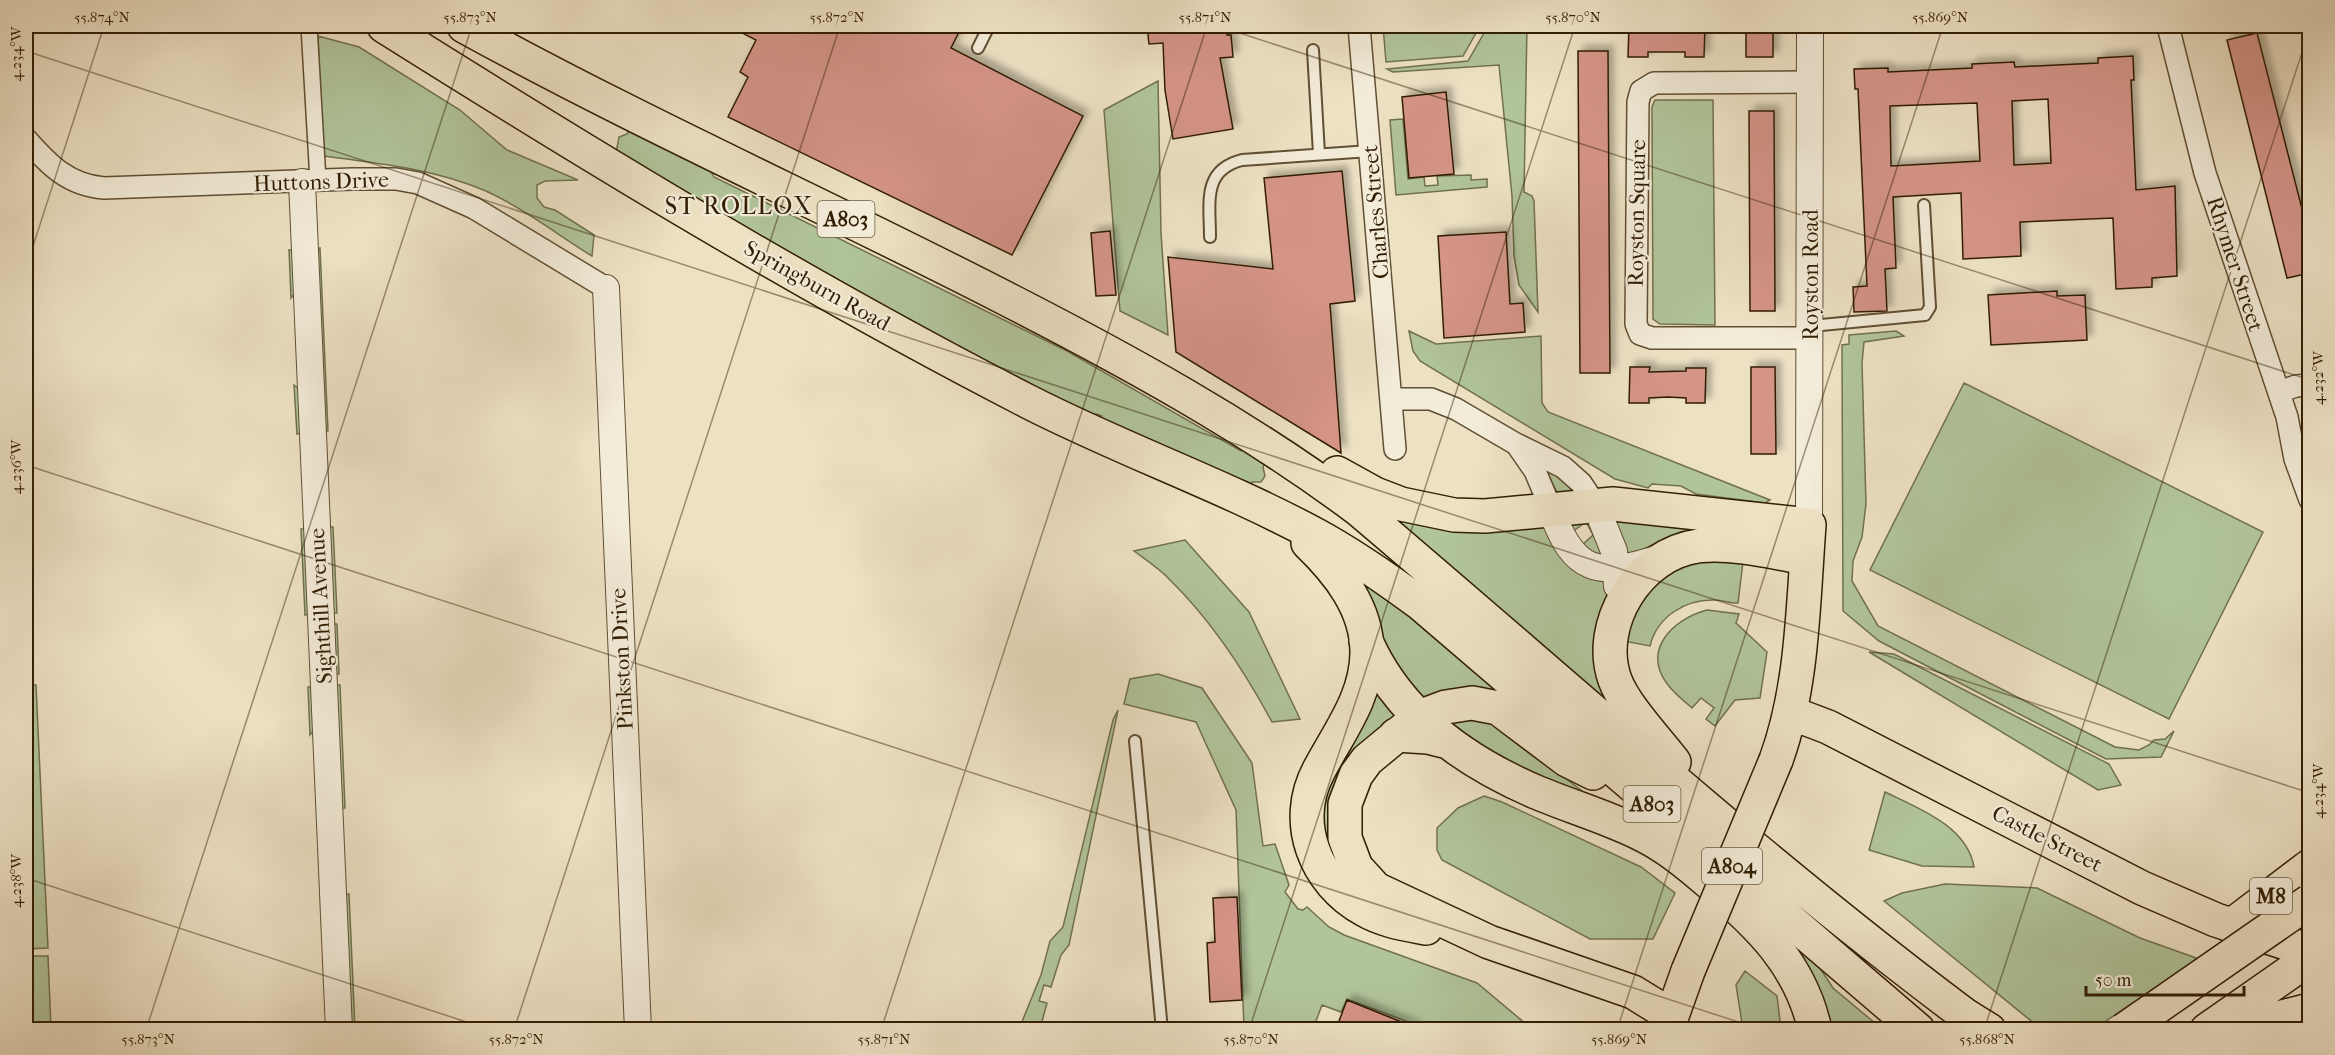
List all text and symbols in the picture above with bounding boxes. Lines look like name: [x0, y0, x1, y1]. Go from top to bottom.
text: 55.874°N: [74, 8, 131, 26]
text: 55.873°N: [443, 8, 497, 26]
text: 55.872°N: [809, 8, 865, 26]
text: 55.871°N: [1179, 8, 1232, 26]
text: 55.870°N: [1545, 8, 1601, 26]
text: 55.869°N: [1912, 8, 1969, 26]
text: 4.234°W: [7, 25, 25, 82]
street label: Royston Square: [1623, 139, 1651, 287]
street label: Charles Street: [1357, 144, 1395, 280]
street label: Huttons Drive: [253, 167, 389, 197]
district label: ST ROLLOX: [665, 192, 813, 220]
street label: Rhymer Street: [2201, 193, 2269, 335]
road number: A803: [818, 201, 874, 237]
street label: Royston Road: [1798, 208, 1824, 341]
street label: Springburn Road: [739, 235, 896, 337]
text: 4.232°W: [2309, 350, 2327, 405]
text: 4.236°W: [7, 439, 25, 494]
street label: Sighthill Avenue: [304, 527, 338, 685]
street label: Pinkston Drive: [605, 587, 639, 731]
text: 4.234°W: [2309, 762, 2327, 819]
road number: A803: [1624, 786, 1680, 822]
street label: Castle Street: [1987, 800, 2107, 878]
road number: A804: [1702, 848, 1762, 884]
text: 4.238°W: [7, 853, 25, 908]
road number: M8: [2250, 878, 2292, 914]
scale bar: [2086, 959, 2244, 997]
text: 50 m: [2095, 970, 2132, 991]
text: 55.873°N: [121, 1030, 175, 1048]
text: 55.872°N: [488, 1030, 544, 1048]
text: 55.871°N: [858, 1030, 911, 1048]
text: 55.870°N: [1223, 1030, 1279, 1048]
text: 55.869°N: [1591, 1030, 1648, 1048]
text: 55.868°N: [1959, 1030, 2016, 1048]

